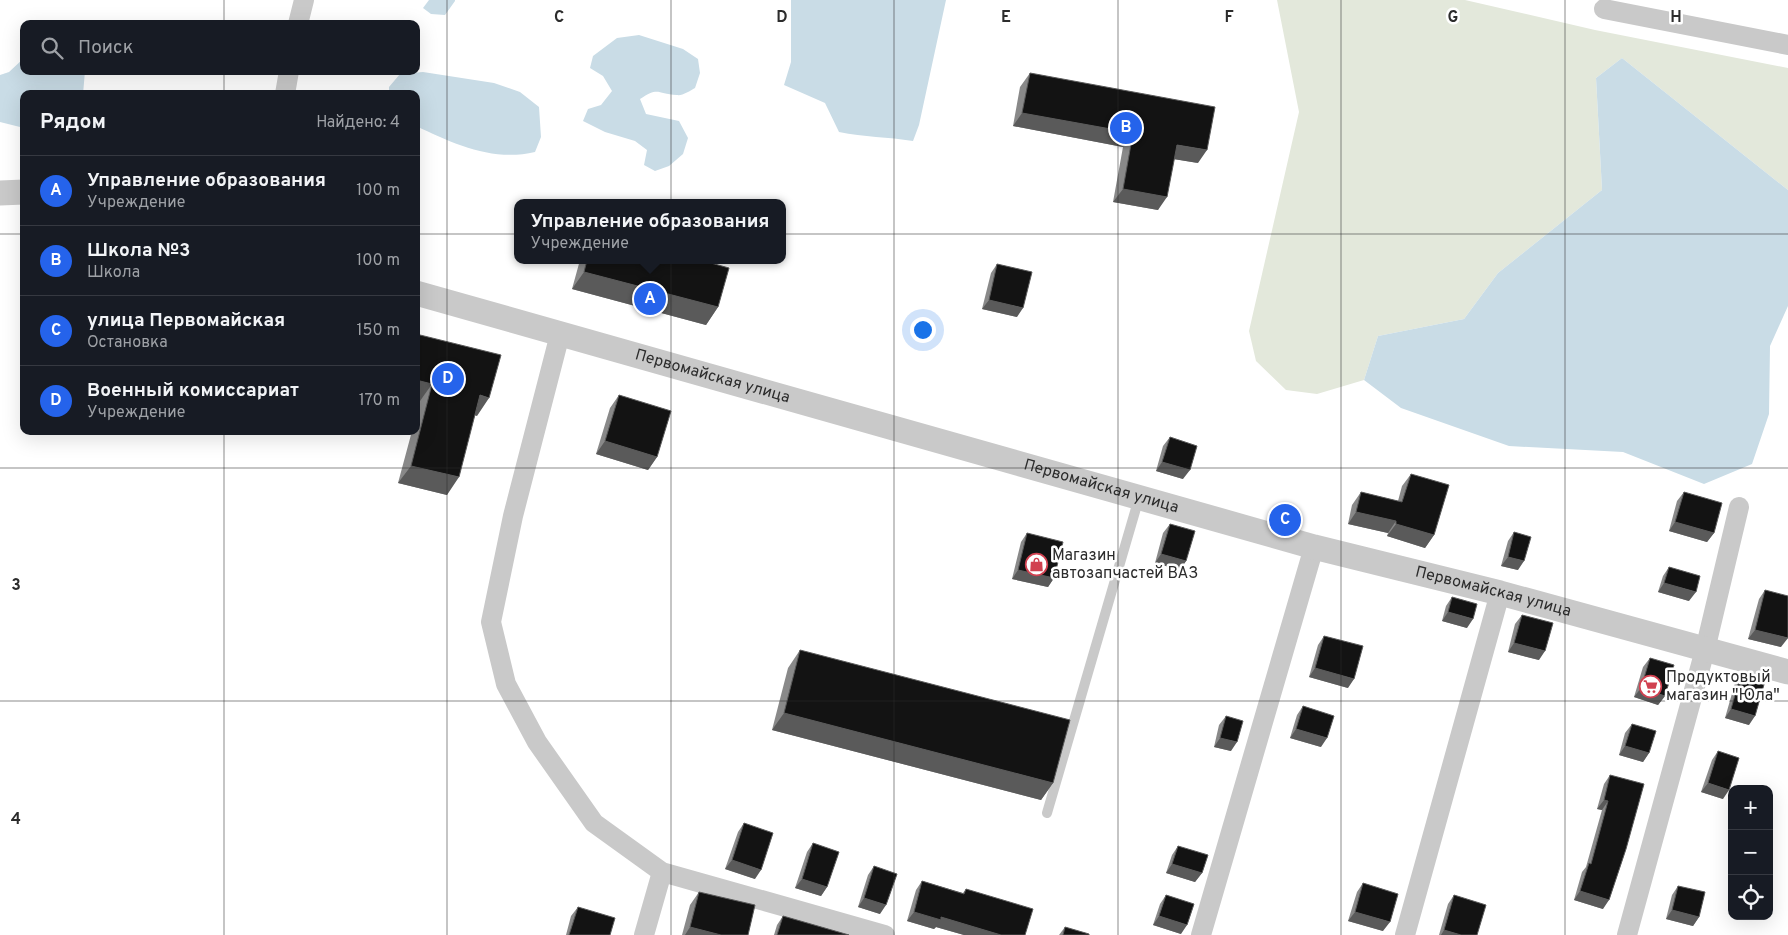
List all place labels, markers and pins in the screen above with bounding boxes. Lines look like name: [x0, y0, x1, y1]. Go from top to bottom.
pin: B: [1110, 109, 1142, 147]
pin: A: [634, 280, 666, 318]
pin: D: [432, 360, 464, 398]
pin: C: [1269, 501, 1301, 539]
place label: Магазин автозапчастей ВАЗ: [1052, 546, 1198, 584]
shop icon: Магазин автозапчастей ВАЗ: [1024, 553, 1048, 577]
place label: Продуктовый магазин "Юла": [1666, 668, 1780, 706]
supermarket icon: Продуктовый магазин "Юла": [1638, 675, 1662, 699]

